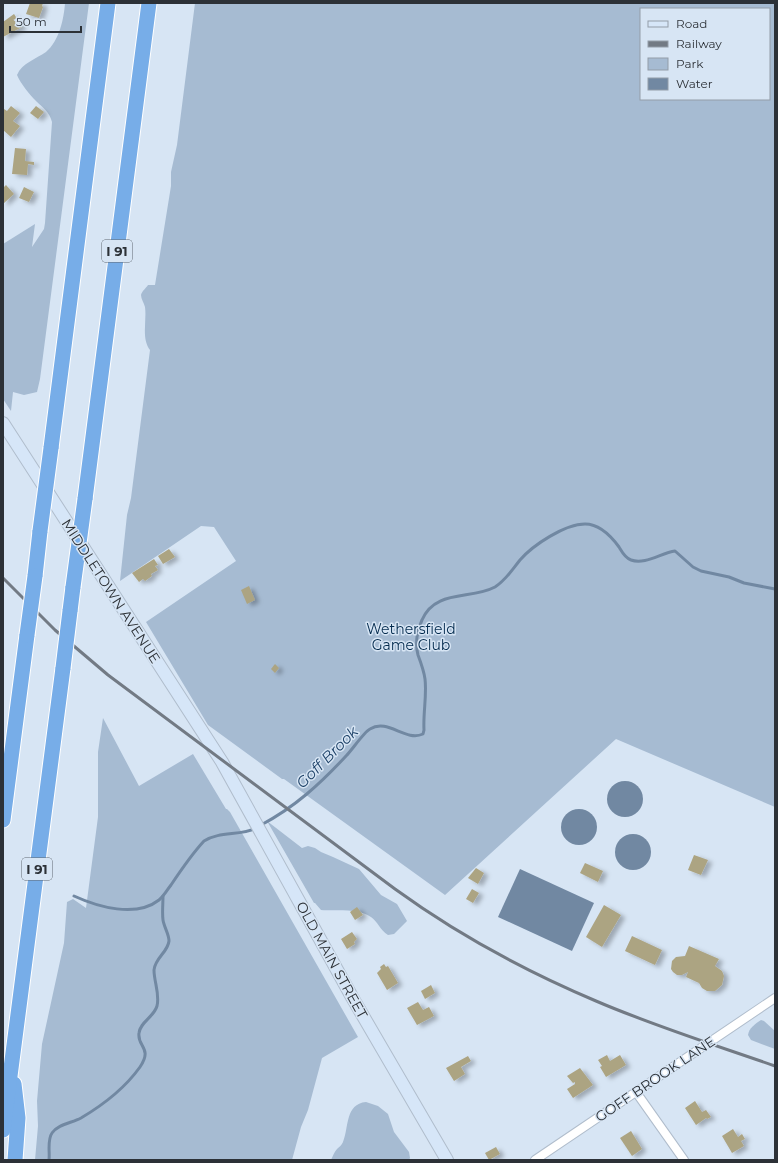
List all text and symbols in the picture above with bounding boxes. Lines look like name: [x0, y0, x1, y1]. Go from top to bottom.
scale bar: [10, 8, 81, 34]
legend: [640, 8, 770, 100]
text: 50 m: [16, 14, 47, 29]
text: Road: [676, 16, 707, 31]
text: Railway: [676, 36, 722, 51]
text: Park: [676, 56, 704, 71]
text: Water: [676, 76, 713, 91]
road number: I 91: [102, 240, 132, 262]
street label: MIDDLETOWN AVENUE: [58, 515, 164, 667]
park label: Wethersfield Game Club: [366, 620, 456, 654]
water label: Goff Brook: [292, 721, 363, 792]
road number: I 91: [22, 858, 52, 880]
street label: OLD MAIN STREET: [292, 898, 372, 1022]
street label: GOFF BROOK LANE: [592, 1032, 718, 1126]

